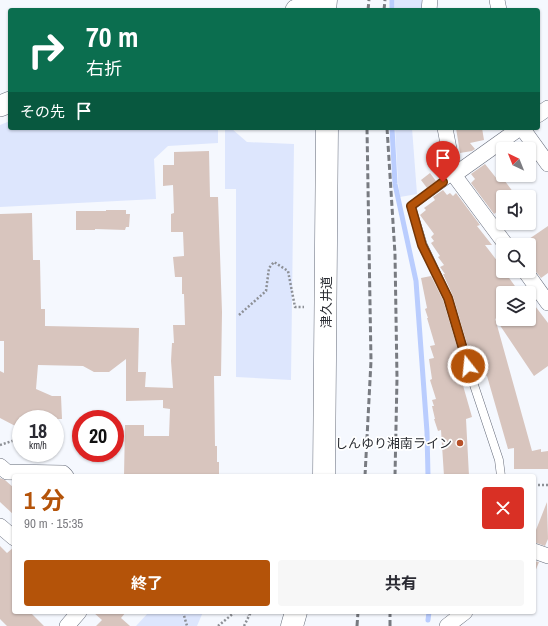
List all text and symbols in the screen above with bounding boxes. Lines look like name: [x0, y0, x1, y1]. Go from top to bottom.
text: 70 m: [86, 18, 138, 56]
icon: right: [20, 24, 72, 76]
text: 右折: [86, 56, 122, 81]
icon: arrive: [73, 100, 95, 122]
text: その先: [20, 101, 65, 122]
pin: [426, 141, 460, 182]
north arrow: [496, 142, 536, 182]
map controls: [496, 142, 536, 326]
icon: arrive: [432, 147, 454, 169]
button: sound: [496, 190, 536, 230]
button: search: [496, 238, 536, 278]
street label: 津久井道: [318, 276, 335, 328]
button: layers: [496, 286, 536, 326]
position arrow: [447, 345, 489, 387]
speed limit sign: 20: [72, 410, 124, 462]
text: 18: [29, 417, 47, 444]
place label: しんゆり湘南ライン: [335, 435, 452, 452]
marker: しんゆり湘南ライン: [455, 438, 465, 448]
text: km/h: [29, 439, 47, 452]
text: 1 分: [24, 484, 64, 516]
button: close: [482, 487, 524, 529]
text: 90 m · 15:35: [24, 515, 83, 532]
button: 終了: [24, 560, 270, 606]
button: 共有: [278, 560, 524, 606]

